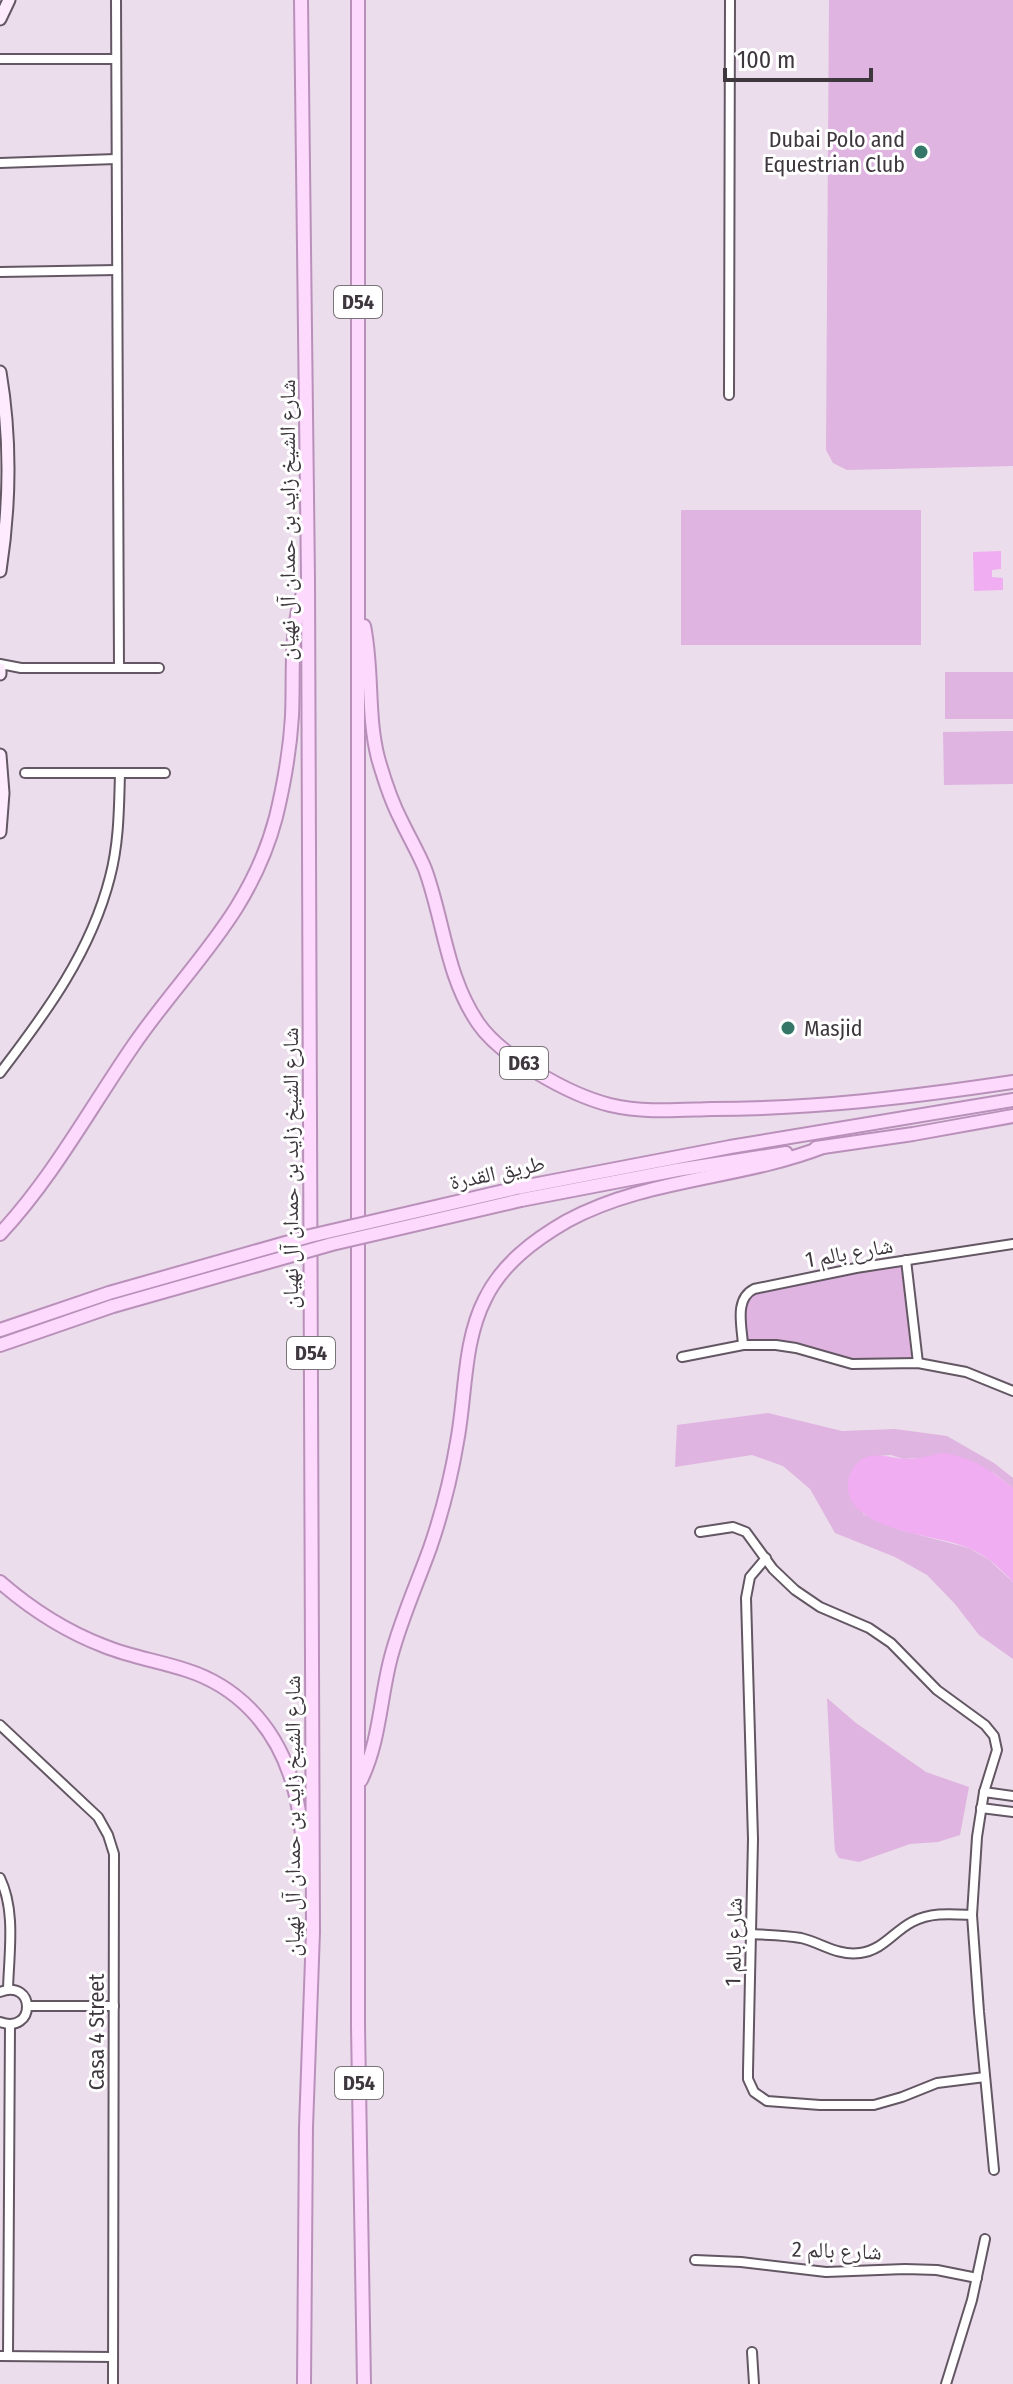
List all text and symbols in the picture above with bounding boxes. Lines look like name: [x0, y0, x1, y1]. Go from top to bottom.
scale bar: [725, 32, 871, 82]
text: 100 m: [737, 46, 795, 74]
place label: Dubai Polo and Equestrian Club: [764, 126, 905, 178]
marker: Dubai Polo and Equestrian Club: [912, 143, 930, 161]
road number: D54: [334, 286, 382, 318]
street label: شارع الشيخ زايد بن حمدان آل نهيان: [274, 379, 301, 661]
place label: Masjid: [804, 1015, 863, 1042]
marker: Masjid: [779, 1019, 797, 1037]
street label: شارع الشيخ زايد بن حمدان آل نهيان: [277, 1027, 304, 1309]
road number: D63: [500, 1047, 548, 1079]
street label: طريق القدرة: [447, 1149, 547, 1196]
street label: شارع بالم 1: [803, 1232, 895, 1274]
road number: D54: [287, 1337, 335, 1369]
street label: شارع الشيخ زايد بن حمدان آل نهيان: [279, 1675, 306, 1957]
street label: شارع بالم 1: [719, 1897, 749, 1987]
street label: Casa 4 Street: [83, 1973, 110, 2090]
road number: D54: [335, 2067, 383, 2099]
street label: شارع بالم 2: [792, 2235, 882, 2267]

